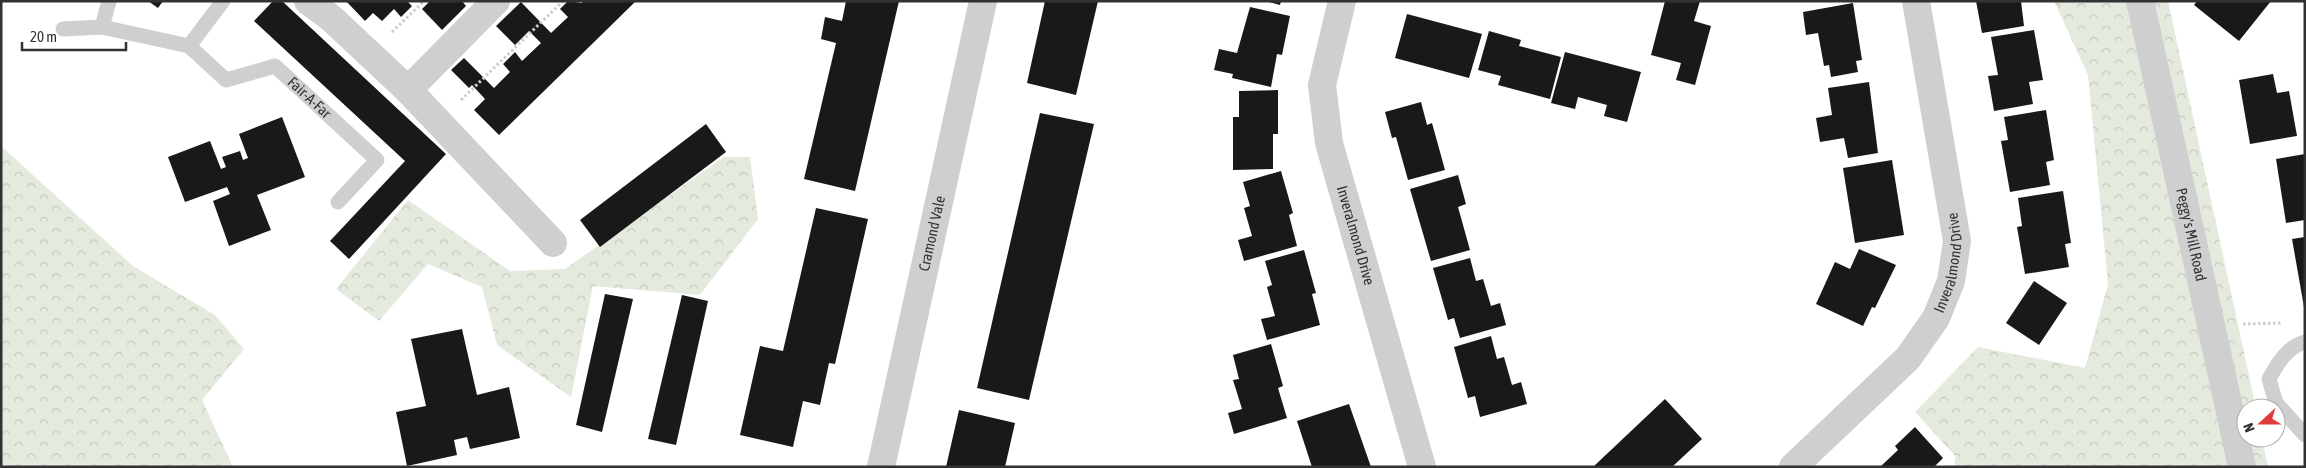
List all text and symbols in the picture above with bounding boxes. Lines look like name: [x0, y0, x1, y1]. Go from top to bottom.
scale bar: [22, 20, 126, 52]
text: 20 m: [30, 28, 57, 45]
street label: Fair-A-Far: [285, 73, 335, 122]
street label: Inveralmond Drive: [1334, 184, 1378, 287]
street label: Peggy's Mill Road: [2173, 186, 2210, 283]
street label: Cramond Vale: [915, 194, 948, 273]
street label: Inveralmond Drive: [1930, 211, 1965, 315]
north arrow: [2236, 398, 2286, 448]
text: N: [2240, 421, 2258, 434]

